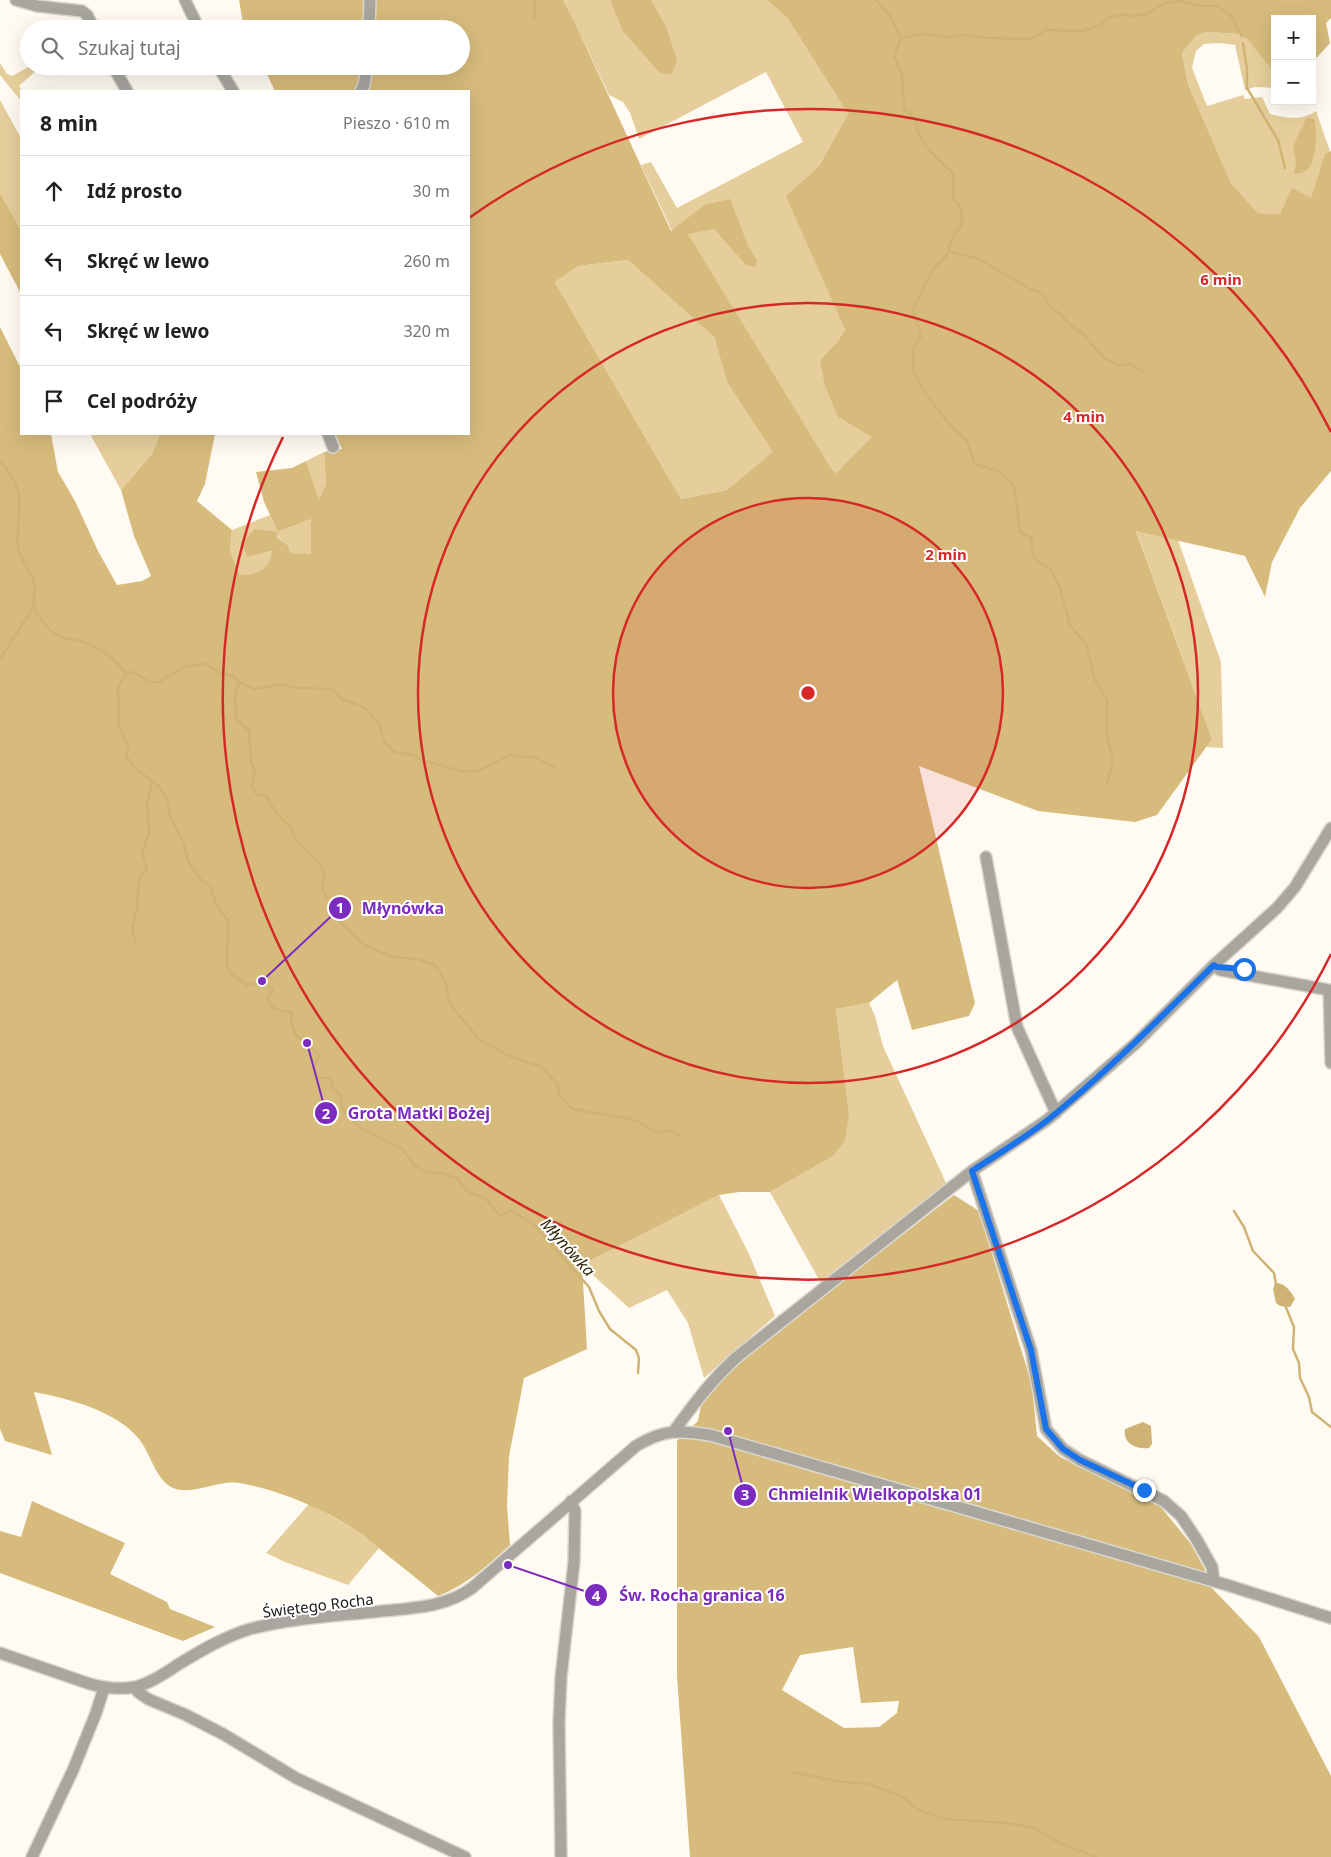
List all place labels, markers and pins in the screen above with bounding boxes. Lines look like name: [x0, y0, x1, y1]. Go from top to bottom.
centre of rings: [799, 684, 817, 702]
callout: Młynówka: [327, 892, 454, 923]
callout: Grota Matki Bożej: [313, 1098, 501, 1129]
callout: Chmielnik Wielkopolska 01: [733, 1479, 992, 1510]
callout: Św. Rocha granica 16: [584, 1580, 794, 1611]

